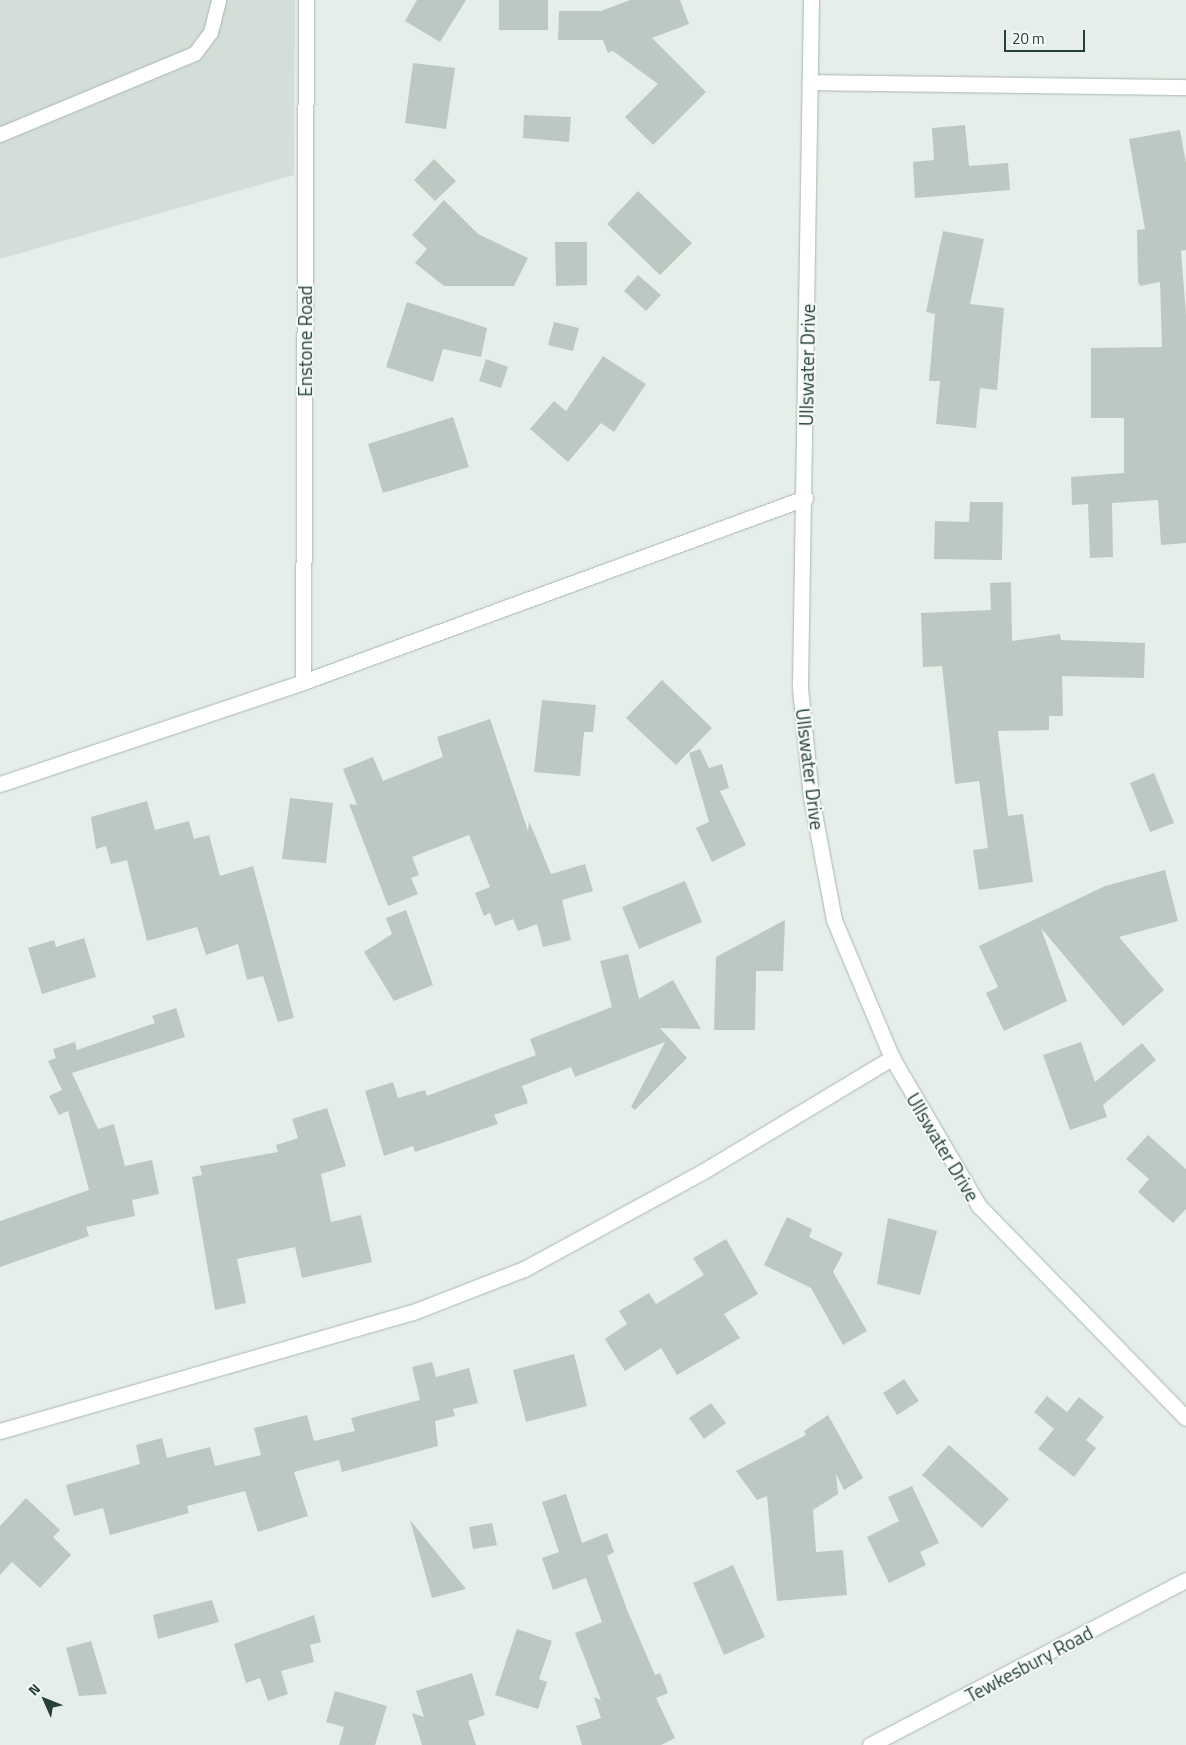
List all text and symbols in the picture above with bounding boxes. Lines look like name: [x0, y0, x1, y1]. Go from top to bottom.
scale bar: [1006, 20, 1087, 52]
text: 20 m: [1012, 27, 1045, 50]
street label: Enstone Road: [294, 285, 316, 397]
street label: Ullswater Drive: [795, 304, 819, 426]
street label: Ullswater Drive: [791, 707, 829, 831]
street label: Ullswater Drive: [902, 1089, 984, 1205]
street label: Tewkesbury Road: [962, 1621, 1096, 1707]
north arrow: [20, 1675, 70, 1725]
text: N: [23, 1678, 45, 1700]

